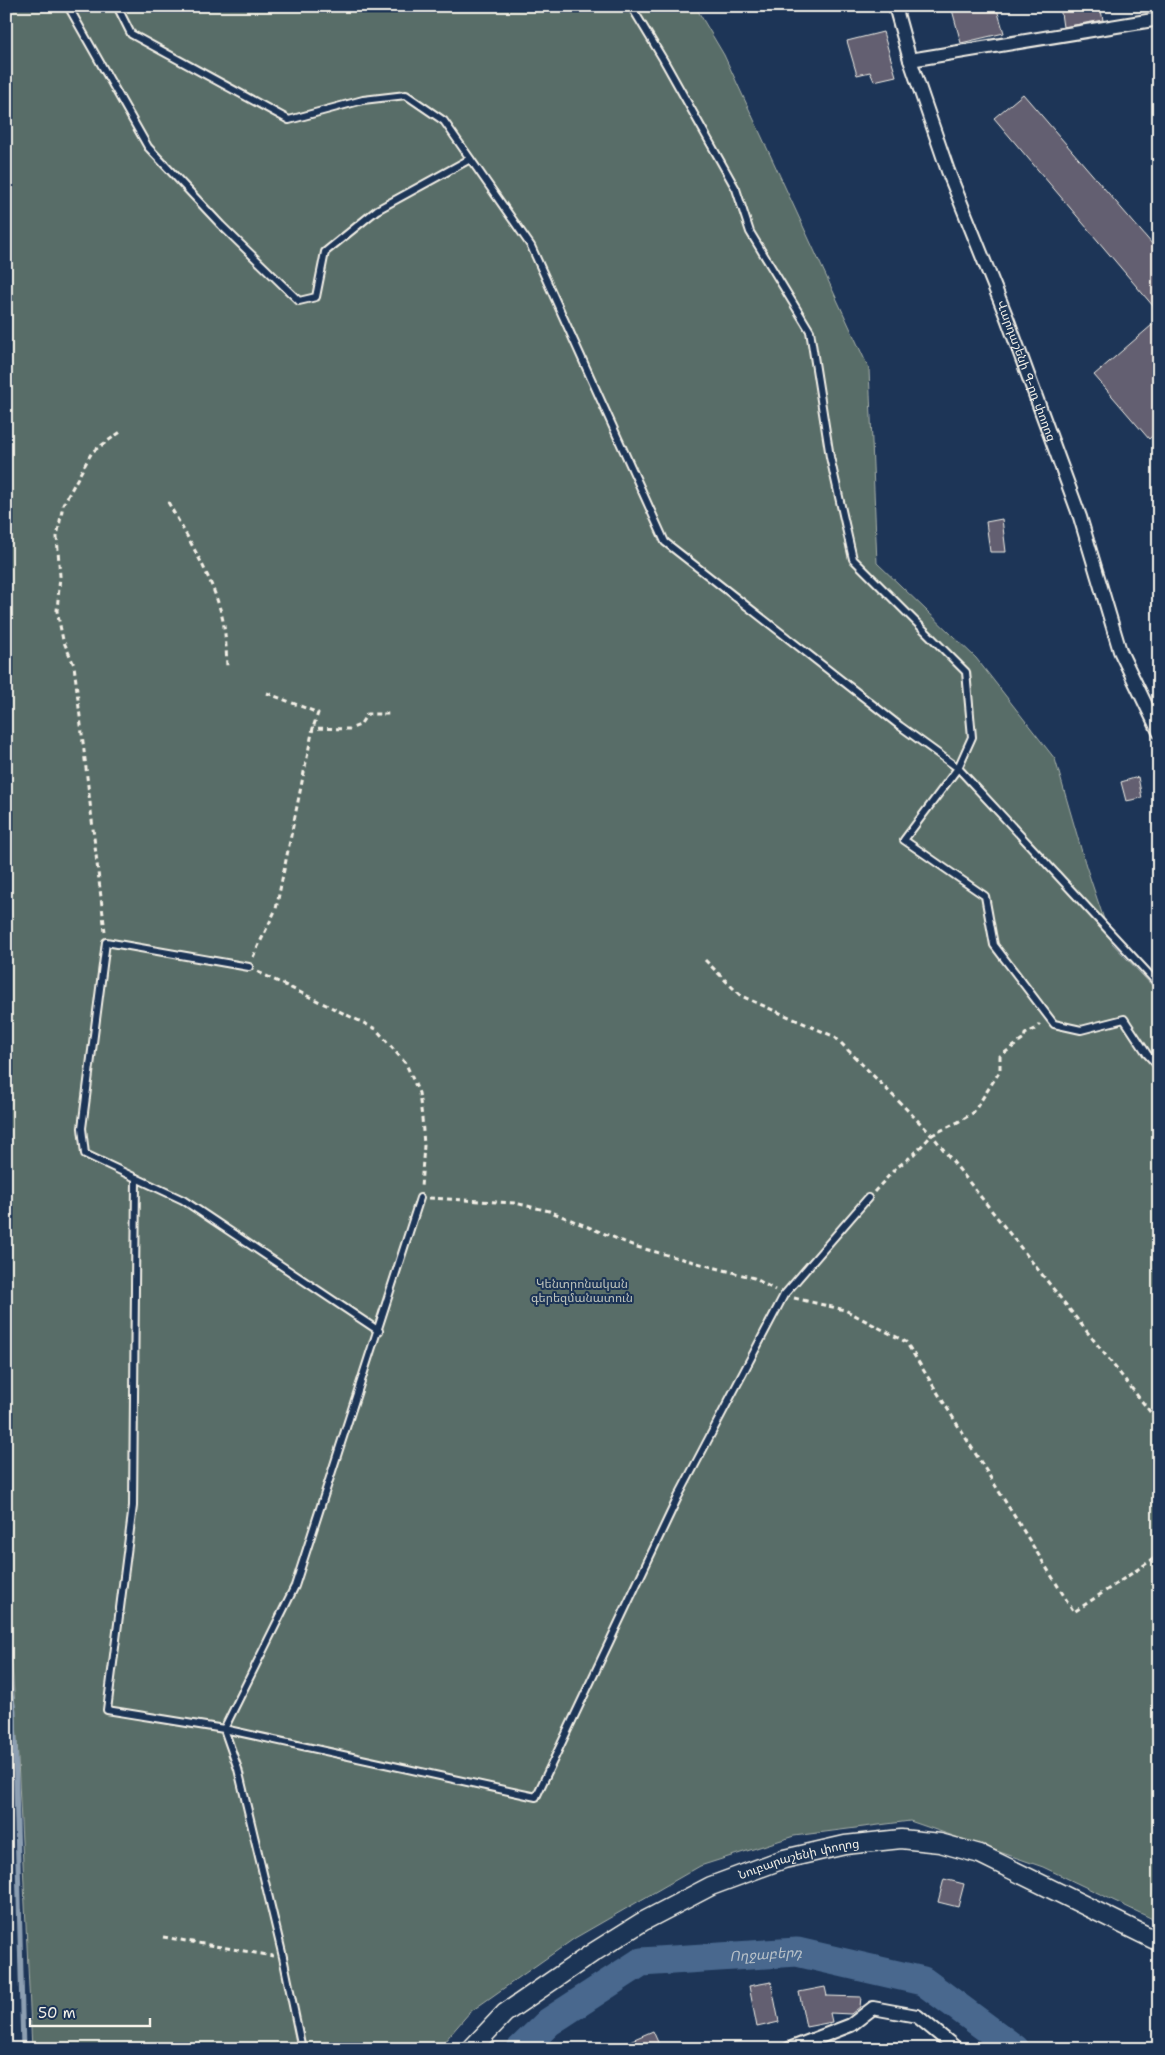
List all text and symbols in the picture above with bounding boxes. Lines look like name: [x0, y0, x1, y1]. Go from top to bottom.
street label: Վարդաշենի 9-րդ փողոց: [993, 298, 1060, 444]
park label: Կենտրոնական գերեզմանատուն: [531, 1276, 633, 1306]
street label: Նուբարաշենի փողոց: [736, 1836, 860, 1883]
water label: Ողջաբերդ: [729, 1942, 805, 1965]
scale bar: [30, 1995, 150, 2027]
text: 50 m: [38, 2003, 76, 2023]

